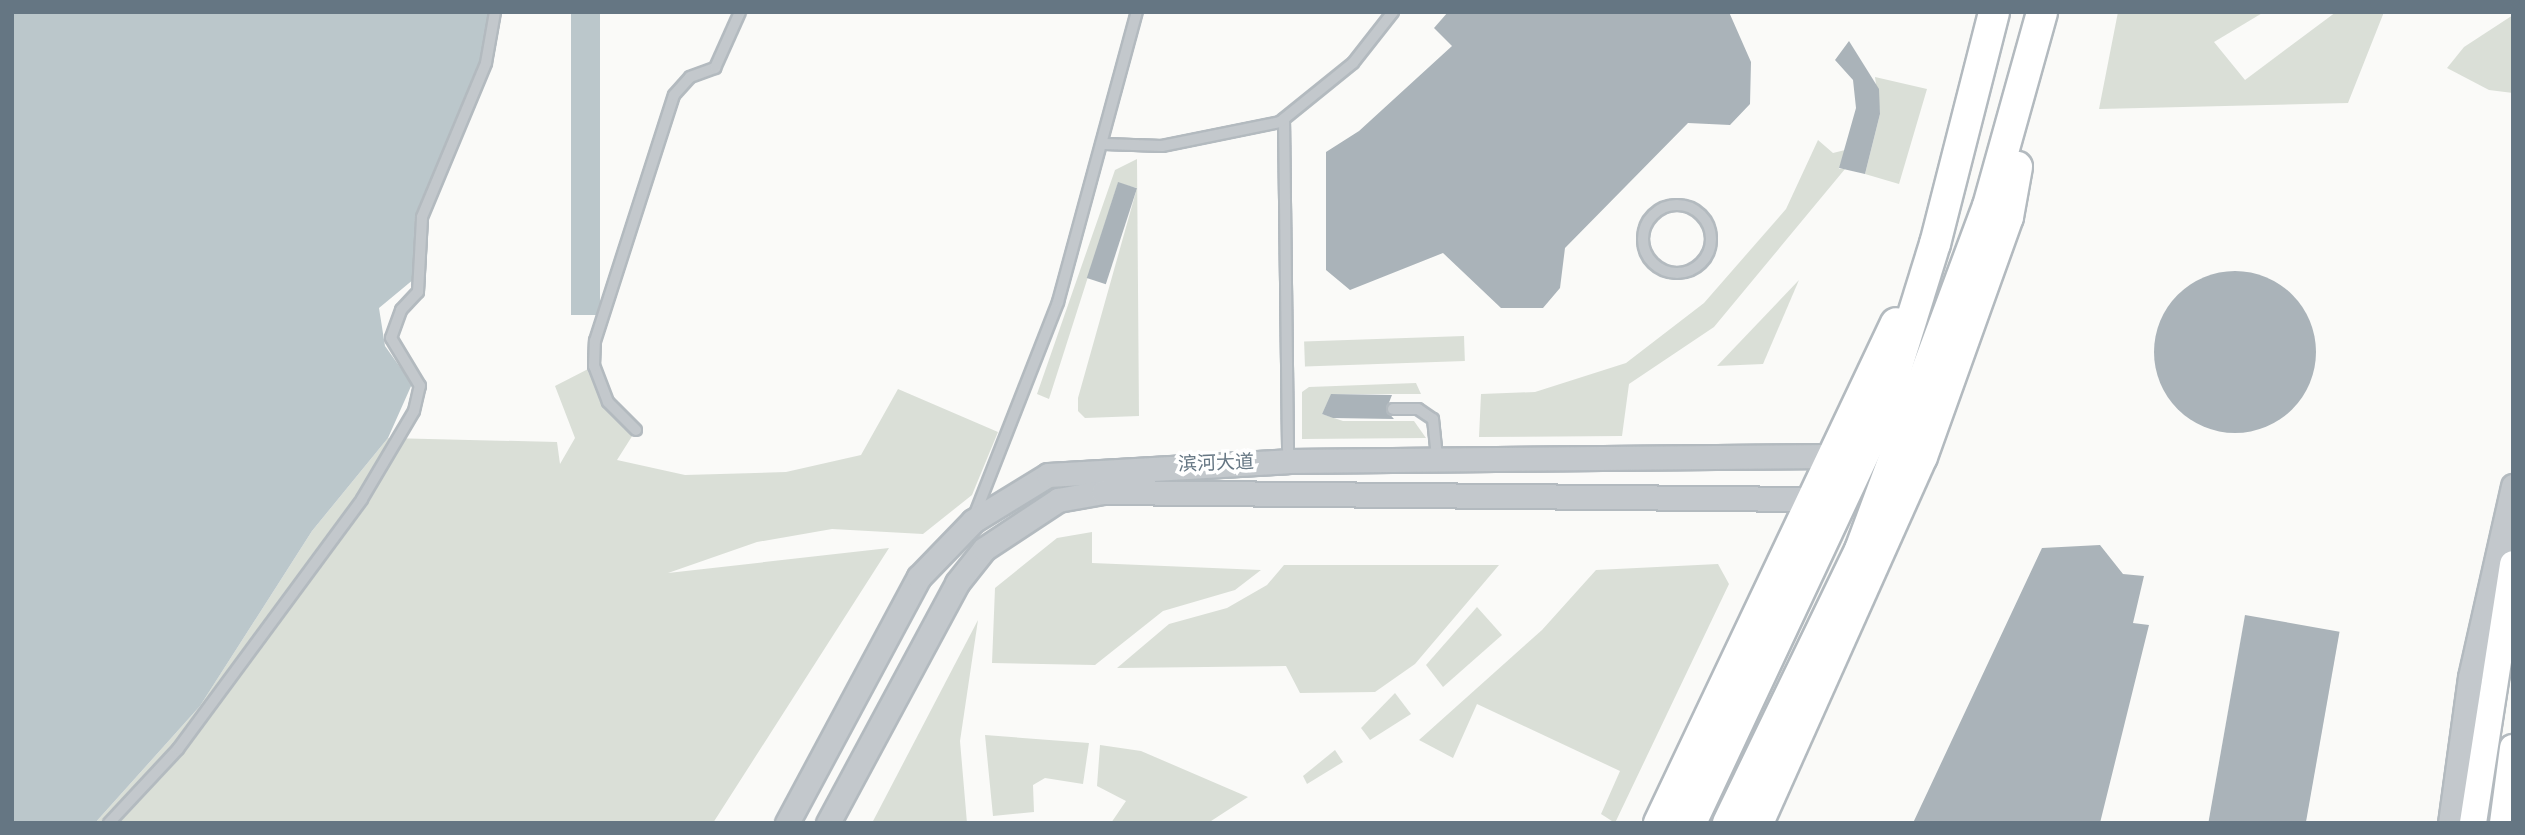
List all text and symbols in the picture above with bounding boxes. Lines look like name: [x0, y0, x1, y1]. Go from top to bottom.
street label: 滨河大道: [1178, 450, 1254, 476]

